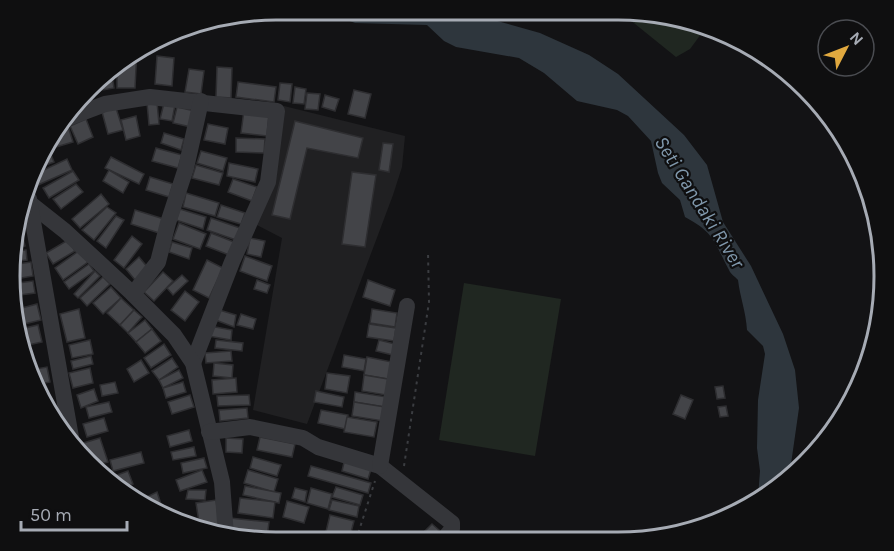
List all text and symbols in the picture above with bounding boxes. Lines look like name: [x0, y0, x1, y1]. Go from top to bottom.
north arrow: [816, 18, 876, 78]
text: N: [846, 28, 868, 49]
water label: Seti Gandaki River: [650, 132, 750, 273]
scale bar: [21, 494, 128, 532]
text: 50 m: [30, 504, 72, 526]

